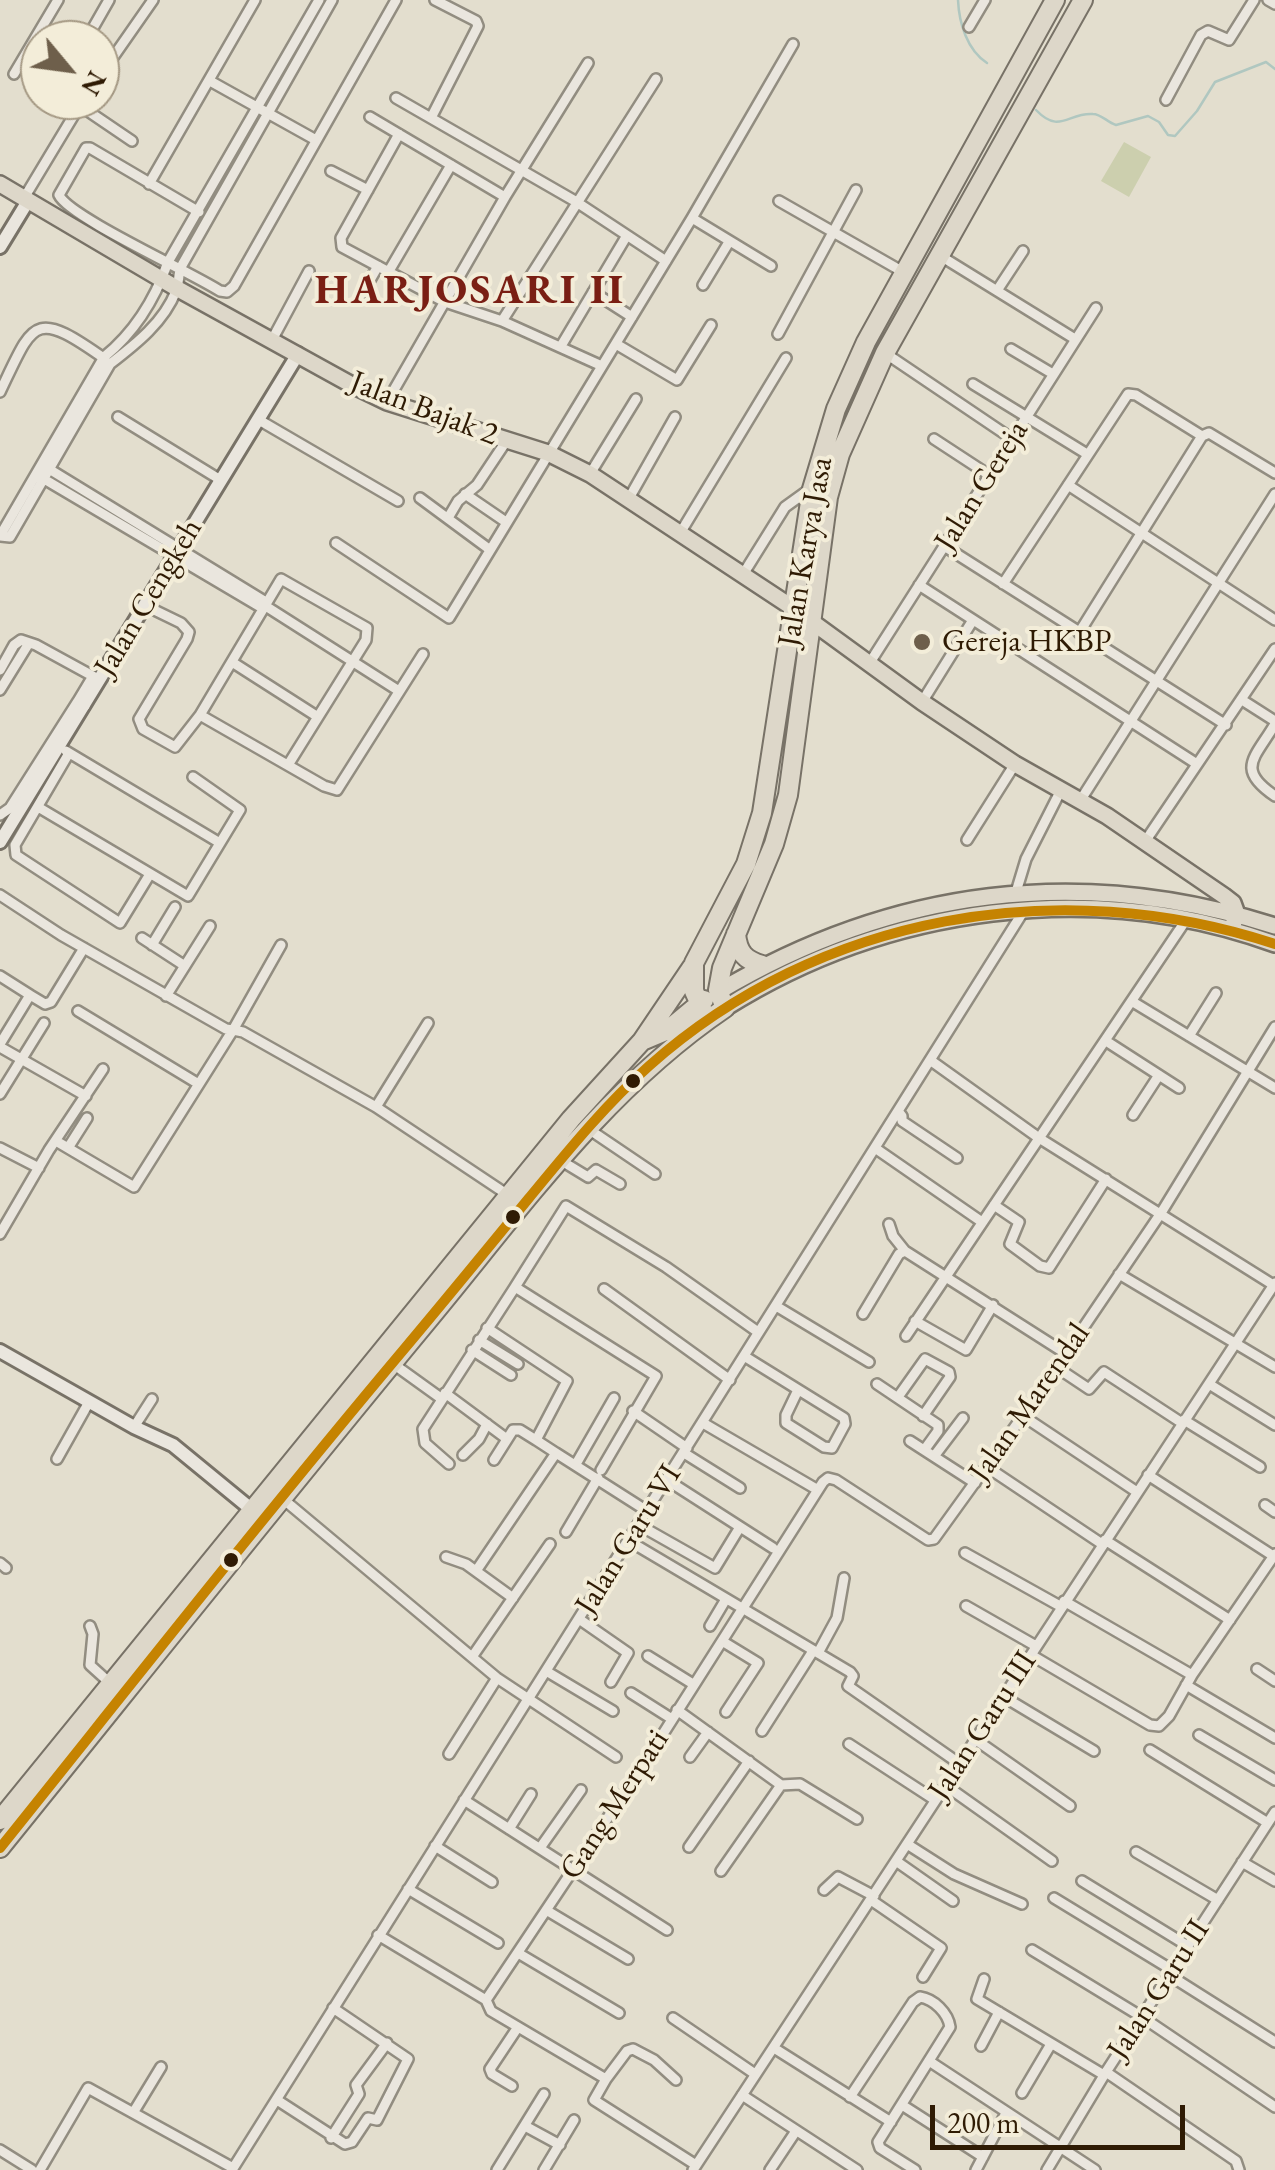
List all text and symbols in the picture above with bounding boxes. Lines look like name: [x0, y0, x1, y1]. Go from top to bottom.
north arrow: [20, 20, 120, 120]
text: N: [73, 65, 116, 102]
district label: HARJOSARI II: [315, 267, 625, 317]
street label: Jalan Bajak 2: [345, 363, 503, 455]
street label: Jalan Gereja: [927, 414, 1037, 558]
street label: Jalan Karya Jasa: [770, 454, 842, 650]
street label: Jalan Cengkeh: [87, 512, 211, 684]
place label: Gereja HKBP: [942, 623, 1112, 661]
marker: Gereja HKBP: [911, 631, 933, 653]
unlabelled marker: [623, 1071, 643, 1091]
unlabelled marker: [503, 1207, 523, 1227]
street label: Jalan Marendal: [961, 1316, 1099, 1490]
street label: Jalan Garu VI: [568, 1458, 690, 1622]
unlabelled marker: [221, 1550, 241, 1570]
street label: Jalan Garu III: [921, 1644, 1045, 1808]
street label: Gang Merpati: [552, 1723, 678, 1887]
street label: Jalan Garu II: [1100, 1913, 1218, 2067]
scale bar: [935, 2085, 1190, 2147]
text: 200 m: [947, 2103, 1020, 2142]

